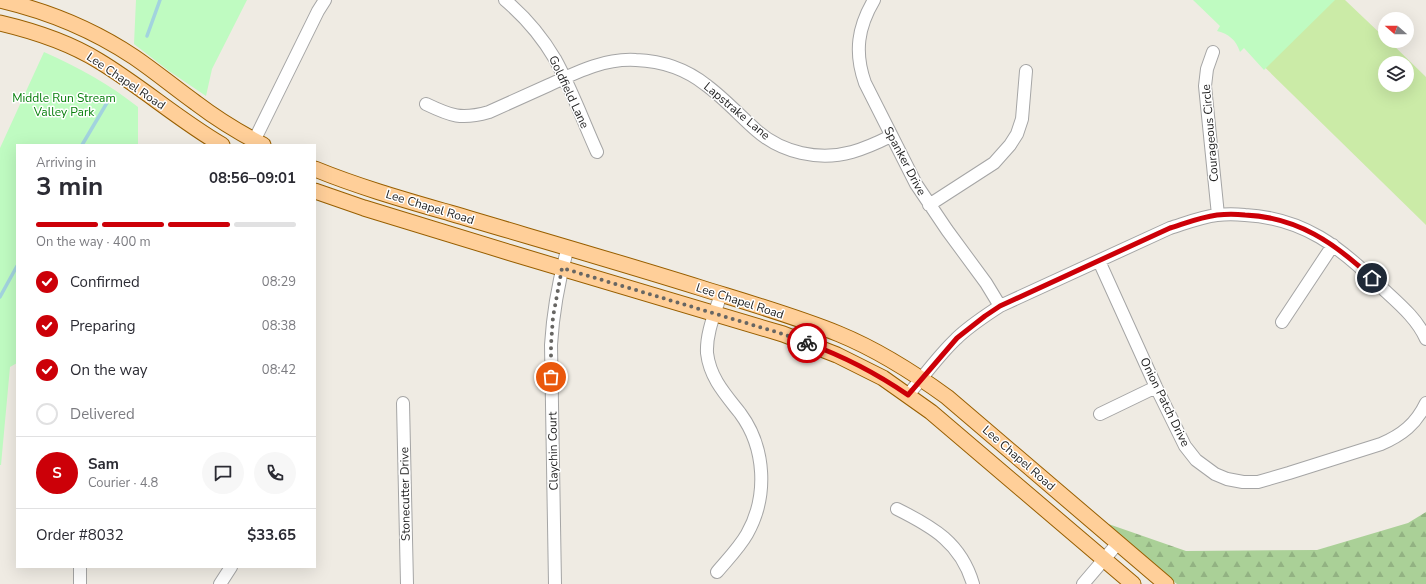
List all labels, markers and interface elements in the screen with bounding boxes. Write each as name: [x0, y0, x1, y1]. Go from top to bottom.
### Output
north arrow: [1378, 12, 1414, 48]
map controls: [1378, 12, 1414, 92]
street label: Lee Chapel Road: [84, 49, 168, 113]
street label: Goldfield Lane: [545, 53, 593, 131]
button: layers: [1378, 56, 1414, 92]
street label: Lapstrake Lane: [701, 79, 773, 143]
street label: Courageous Circle: [1198, 84, 1222, 182]
park label: Middle Run Stream Valley Park: [12, 90, 116, 120]
street label: Spanker Drive: [880, 124, 930, 198]
text: Arriving in: [36, 154, 96, 172]
text: 08:56–09:01: [209, 168, 296, 188]
text: 3 min: [36, 169, 103, 204]
street label: Lee Chapel Road: [384, 186, 476, 228]
text: On the way · 400 m: [36, 233, 151, 251]
pin: [1355, 261, 1389, 295]
icon: home: [1361, 267, 1383, 289]
icon: check: [36, 271, 58, 293]
text: Confirmed: [70, 272, 140, 292]
text: 08:29: [262, 273, 296, 291]
street label: Lee Chapel Road: [694, 279, 786, 323]
icon: check: [36, 315, 58, 337]
text: Preparing: [70, 316, 135, 336]
text: 08:38: [262, 317, 296, 335]
courier: [787, 323, 827, 363]
icon: bike: [796, 332, 818, 354]
street label: Onion Patch Drive: [1137, 355, 1193, 449]
icon: check: [36, 359, 58, 381]
text: On the way: [70, 360, 148, 380]
pin: [534, 360, 568, 394]
text: 08:42: [262, 361, 296, 379]
icon: bag: [540, 366, 562, 388]
text: Delivered: [70, 404, 135, 424]
street label: Claychin Court: [544, 411, 562, 491]
street label: Lee Chapel Road: [979, 422, 1059, 494]
street label: Stonecutter Drive: [396, 447, 414, 541]
button: chat: [202, 452, 244, 494]
button: phone: [254, 452, 296, 494]
text: Sam: [88, 454, 119, 474]
text: S: [52, 463, 62, 483]
text: Courier · 4.8: [88, 474, 158, 492]
text: Order #8032: [36, 525, 124, 545]
text: $33.65: [247, 525, 296, 545]

